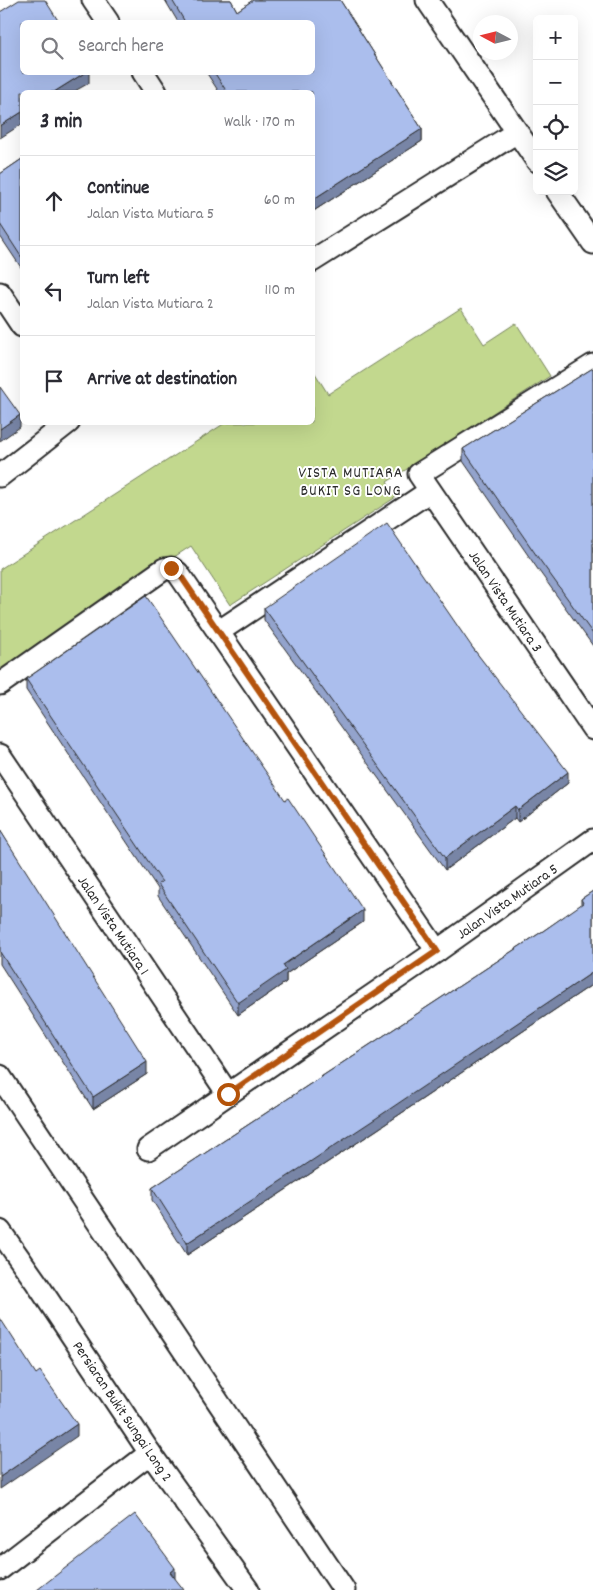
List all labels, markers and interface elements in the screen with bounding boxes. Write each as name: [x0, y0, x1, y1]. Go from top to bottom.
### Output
north arrow: [473, 15, 518, 60]
map controls: [533, 15, 578, 195]
button: +: [533, 15, 578, 60]
search box: [20, 20, 315, 75]
icon: search: [38, 34, 66, 62]
text: Search here: [78, 34, 164, 61]
button: −: [533, 60, 578, 105]
button: locate: [533, 105, 578, 150]
text: 3 min: [40, 108, 82, 138]
text: Walk · 170 m: [224, 111, 295, 134]
button: layers: [533, 150, 578, 195]
text: Continue: [87, 176, 149, 203]
icon: ahead: [40, 187, 68, 215]
text: 60 m: [264, 189, 295, 212]
text: Jalan Vista Mutiara 5: [87, 203, 214, 226]
text: Turn left: [87, 266, 150, 293]
icon: left: [40, 277, 68, 305]
text: 110 m: [265, 279, 295, 302]
text: Jalan Vista Mutiara 2: [87, 293, 214, 316]
icon: arrive: [40, 367, 68, 395]
text: Arrive at destination: [87, 367, 237, 394]
district label: VISTA MUTIARA BUKIT SG LONG: [298, 462, 404, 503]
street label: Jalan Vista Mutiara 3: [462, 547, 547, 658]
route end: [160, 557, 183, 580]
street label: Jalan Vista Mutiara 5: [453, 859, 563, 946]
street label: Jalan Vista Mutiara 1: [71, 872, 154, 980]
route start: [217, 1083, 240, 1106]
street label: Persiaran Bukit Sungai Long 2: [66, 1337, 177, 1487]

